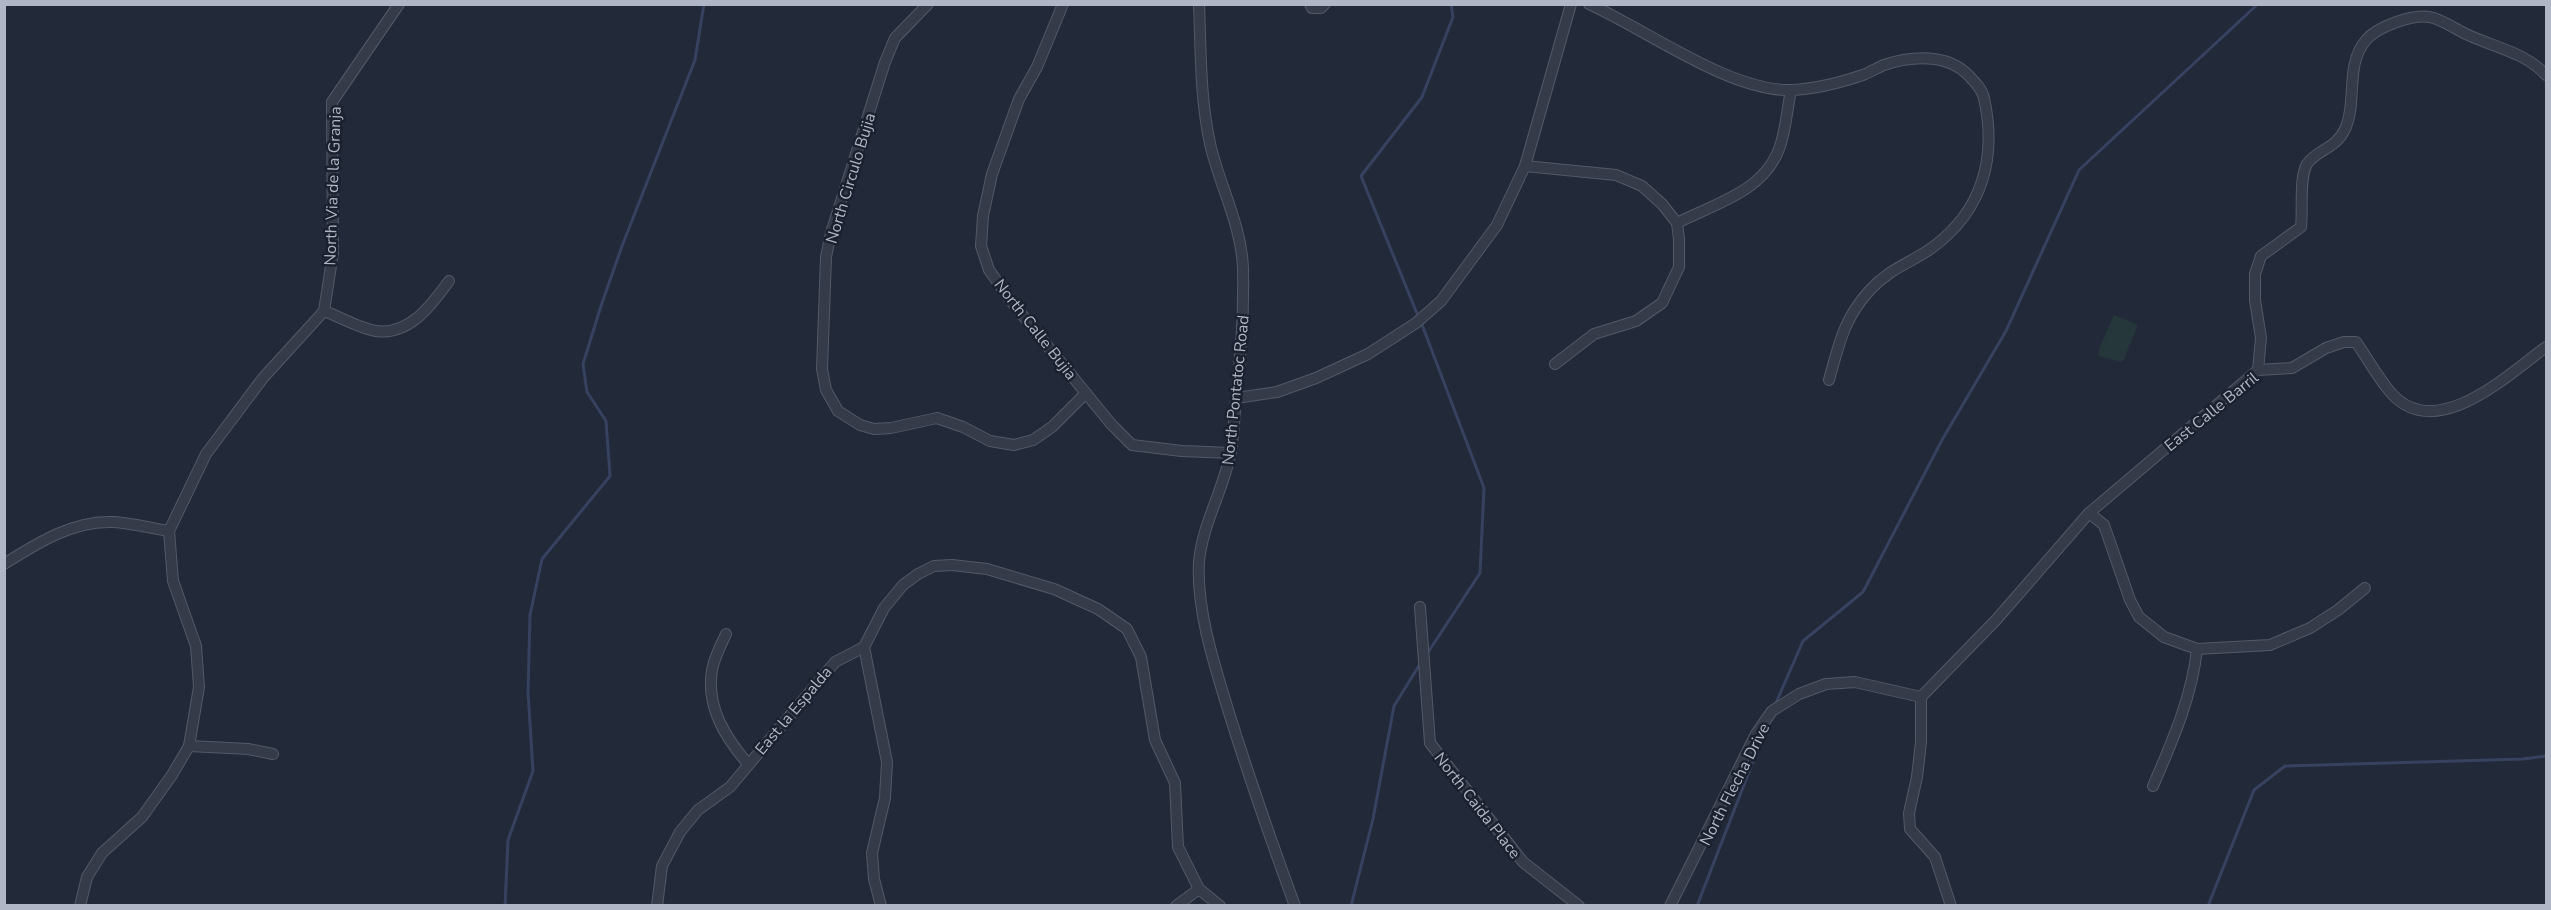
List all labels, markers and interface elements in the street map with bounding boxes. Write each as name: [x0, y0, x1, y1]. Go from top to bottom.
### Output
street label: North Via de la Granja: [319, 106, 347, 266]
street label: North Circulo Bujia: [821, 110, 881, 246]
street label: North Calle Bujia: [989, 275, 1082, 385]
street label: North Pontatoc Road: [1217, 314, 1255, 466]
street label: East Calle Barril: [2160, 367, 2264, 457]
street label: East la Espalda: [750, 662, 837, 760]
street label: North Flecha Drive: [1695, 719, 1775, 849]
street label: North Caida Place: [1429, 748, 1526, 863]

